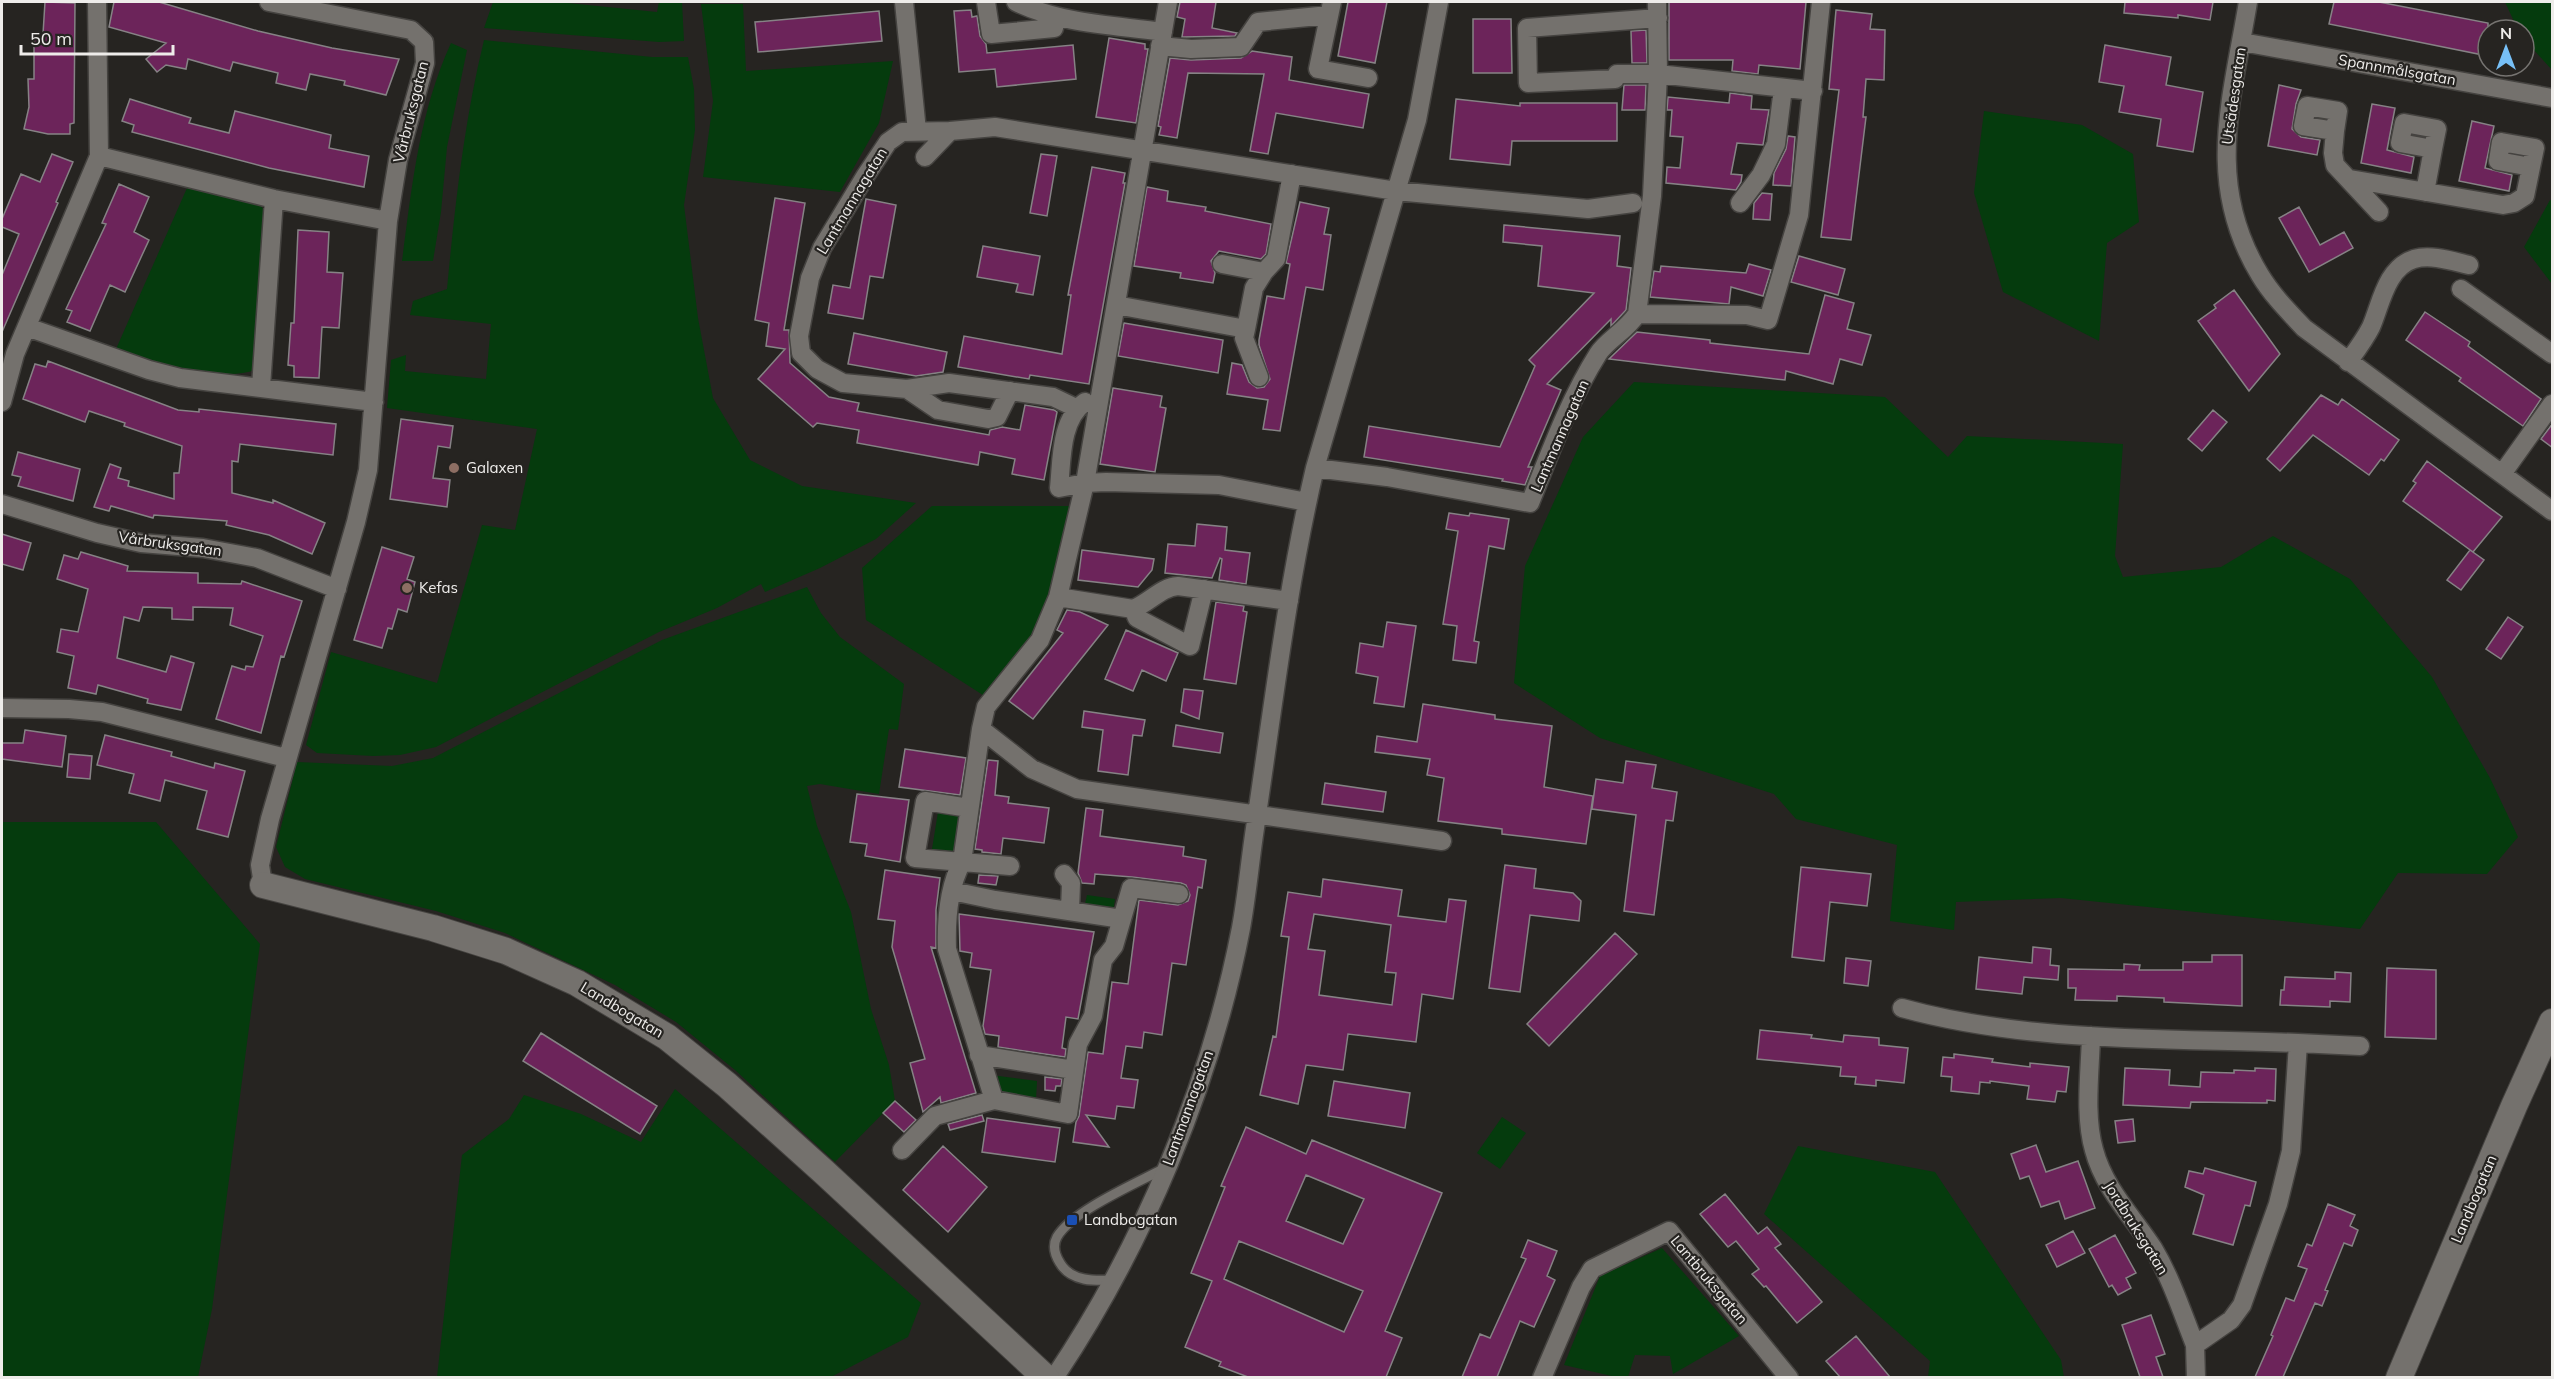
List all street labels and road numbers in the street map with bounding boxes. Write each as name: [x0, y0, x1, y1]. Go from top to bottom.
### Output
street label: Utsädesgatan: [2217, 46, 2250, 146]
street label: Spannmålsgatan: [2337, 50, 2457, 89]
street label: Vårbruksgatan: [389, 59, 432, 165]
street label: Lantmannagatan: [812, 144, 891, 258]
street label: Lantmannagatan: [1526, 377, 1593, 495]
street label: Vårbruksgatan: [117, 527, 223, 560]
street label: Landbogatan: [577, 977, 667, 1042]
street label: Lantmannagatan: [1158, 1048, 1217, 1168]
street label: Landbogatan: [2447, 1152, 2501, 1246]
street label: Jordbruksgatan: [2100, 1177, 2173, 1278]
street label: Lantbruksgatan: [1667, 1231, 1752, 1328]

